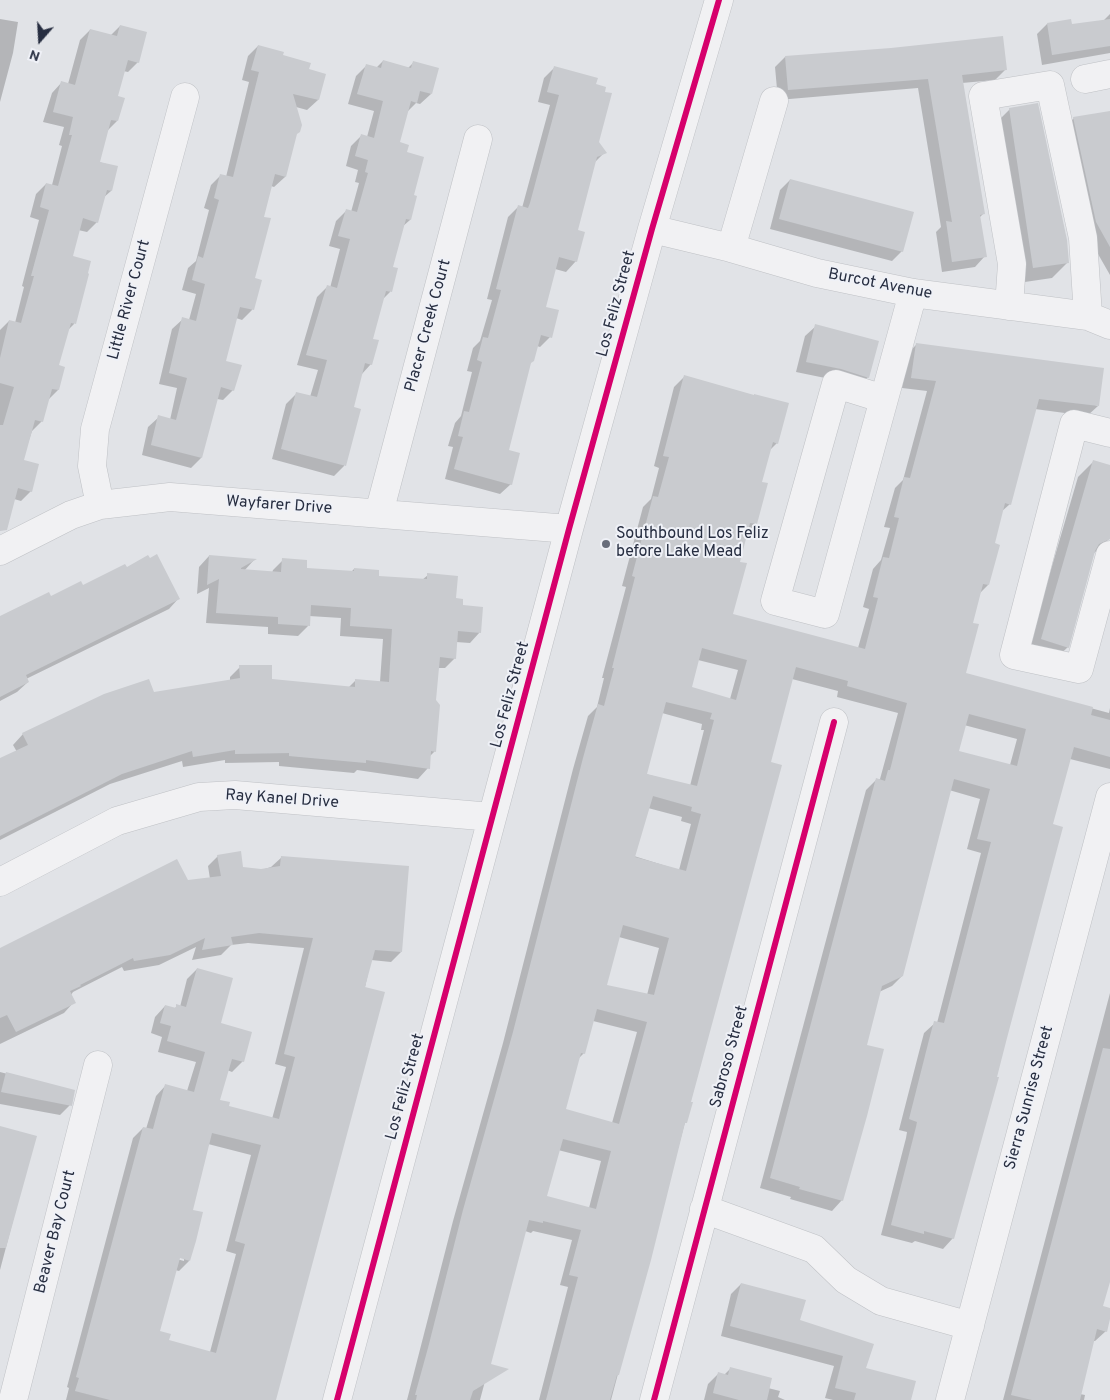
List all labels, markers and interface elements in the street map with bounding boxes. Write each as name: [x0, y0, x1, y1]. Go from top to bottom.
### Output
north arrow: [15, 15, 65, 65]
text: N: [27, 45, 42, 64]
street label: Little River Court: [105, 238, 155, 362]
street label: Los Feliz Street: [594, 249, 640, 359]
street label: Placer Creek Court: [402, 257, 456, 395]
street label: Burcot Avenue: [826, 265, 934, 305]
street label: Wayfarer Drive: [225, 493, 333, 519]
place label: Southbound Los Feliz before Lake Mead: [616, 525, 769, 563]
marker: Southbound Los Feliz before Lake Mead: [600, 538, 612, 550]
street label: Los Feliz Street: [488, 640, 534, 750]
street label: Ray Kanel Drive: [225, 786, 339, 814]
street label: Sabroso Street: [707, 1004, 753, 1110]
street label: Sierra Sunrise Street: [1002, 1024, 1058, 1172]
street label: Los Feliz Street: [383, 1032, 429, 1142]
street label: Beaver Bay Court: [31, 1168, 81, 1296]

